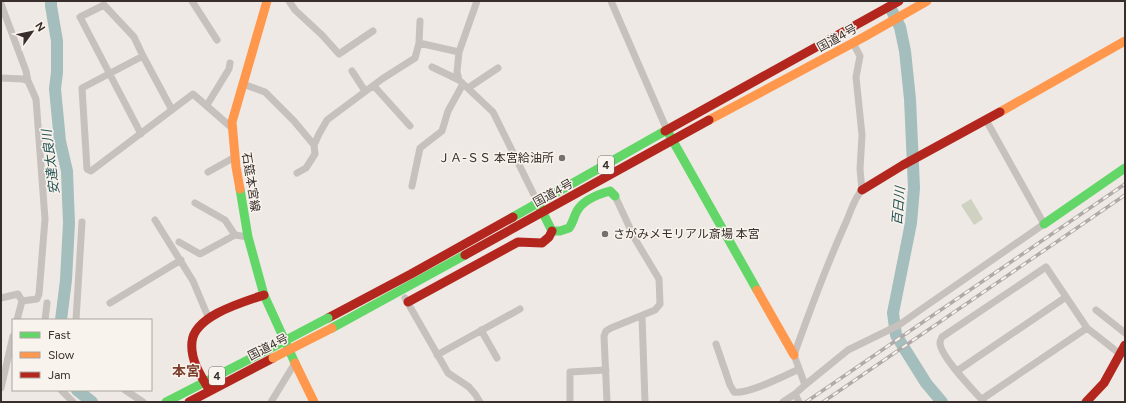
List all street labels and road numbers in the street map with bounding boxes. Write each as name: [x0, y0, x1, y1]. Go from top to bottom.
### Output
street label: 国道4号: [815, 21, 859, 55]
street label: 石筵本宮線: [239, 151, 263, 213]
road number: 4: [598, 156, 614, 174]
street label: 国道4号: [531, 176, 575, 210]
street label: 国道4号: [245, 331, 291, 363]
road number: 4: [209, 367, 225, 385]

